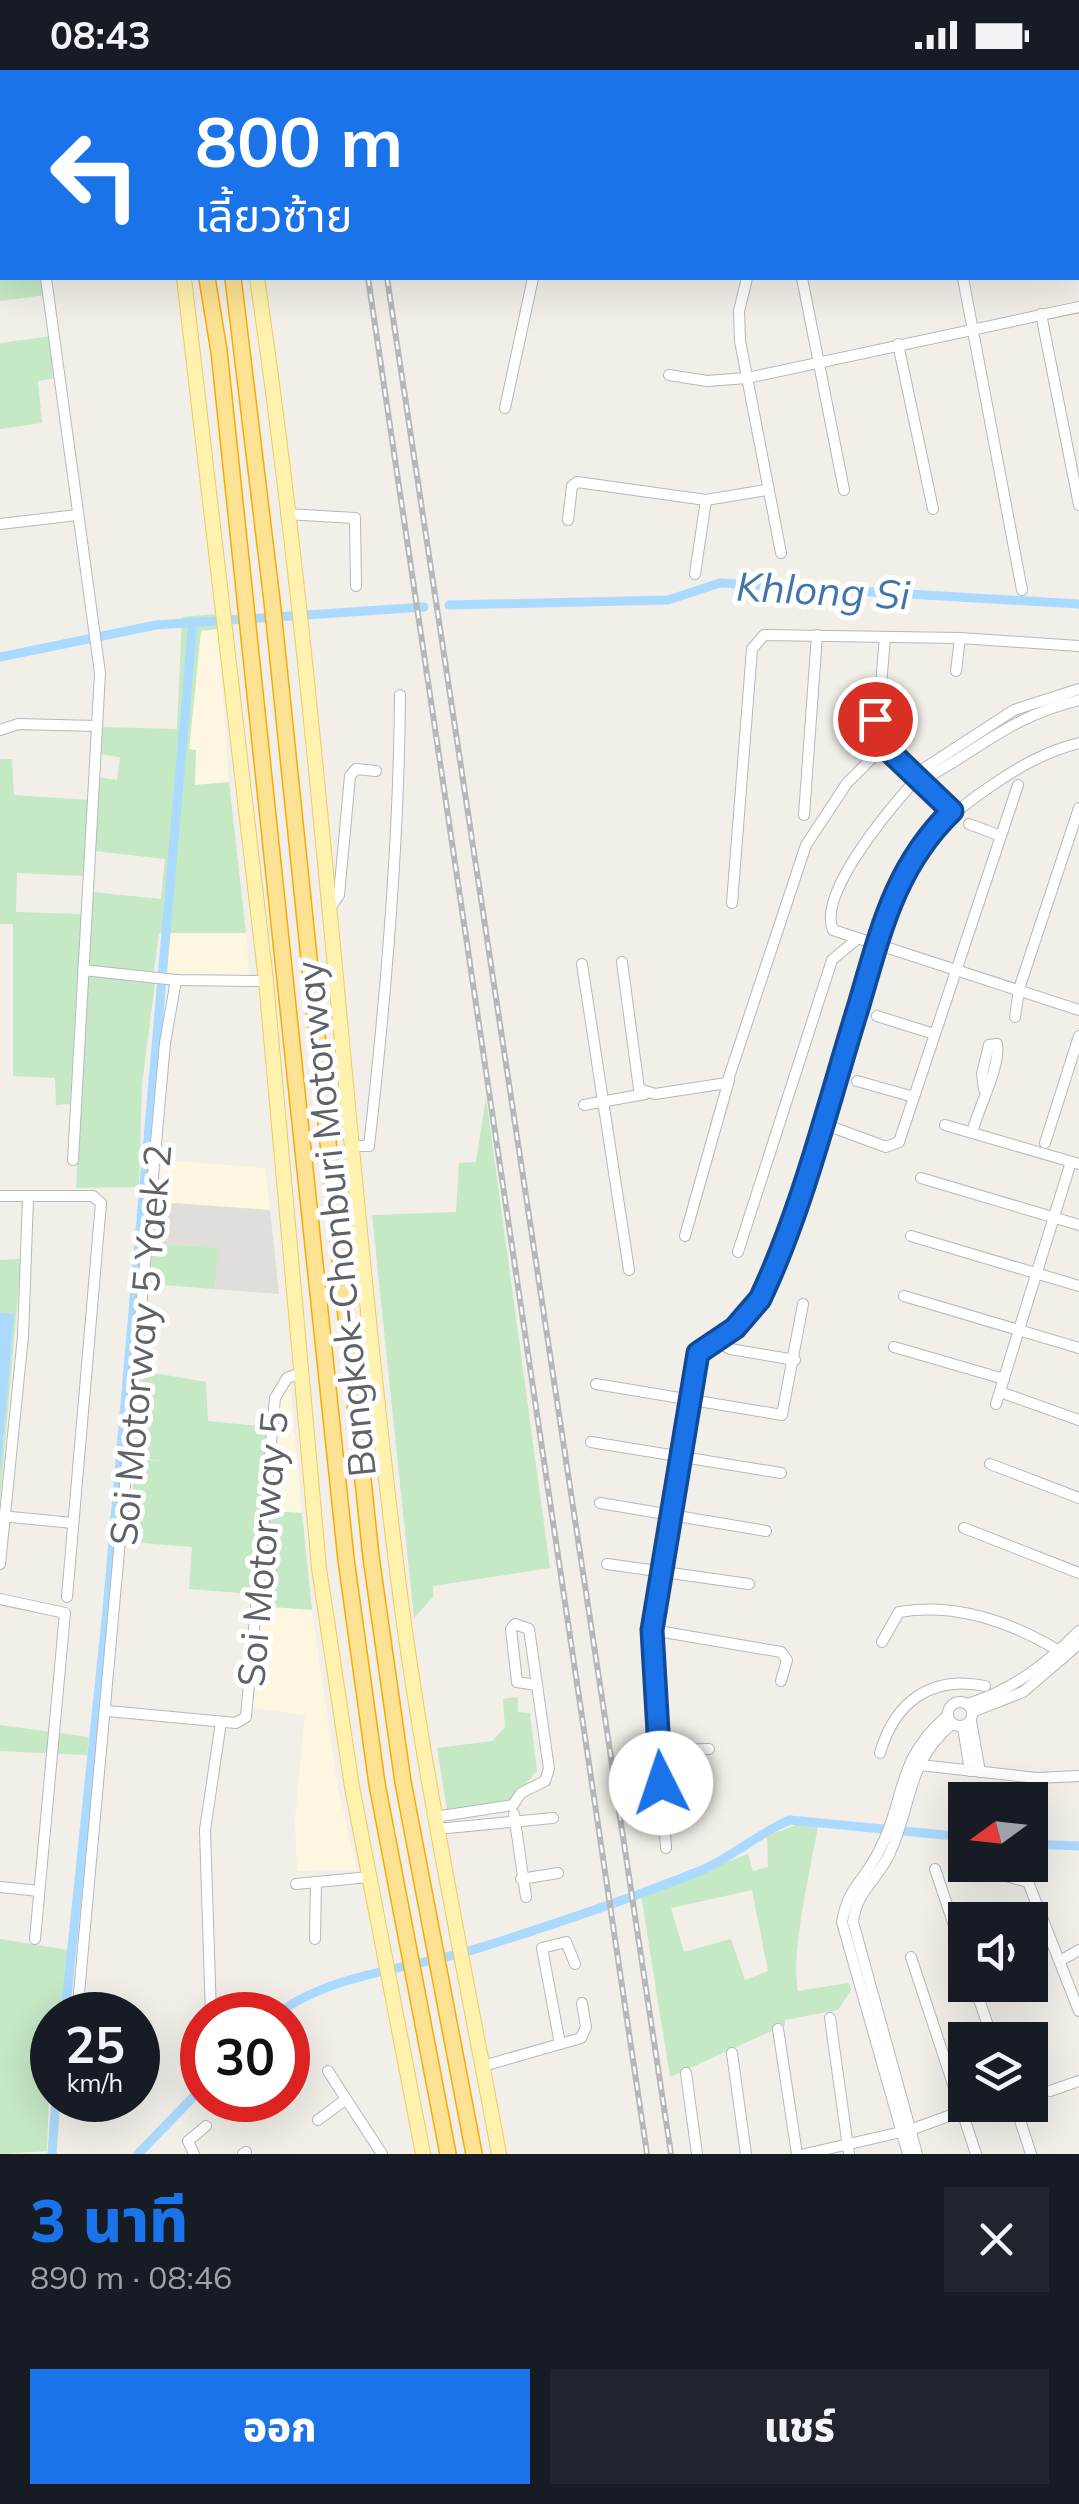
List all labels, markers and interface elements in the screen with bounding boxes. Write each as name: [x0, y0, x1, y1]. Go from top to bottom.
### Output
text: 08:43: [50, 11, 151, 59]
text: 800 m: [195, 97, 403, 185]
icon: left: [30, 110, 160, 240]
text: เลี้ยวซ้าย: [195, 187, 352, 243]
water label: Khlong Si: [735, 560, 911, 620]
pin: [833, 677, 918, 762]
icon: arrive: [848, 692, 903, 747]
street label: Bangkok-Chonburi Motorway: [284, 959, 386, 1479]
street label: Soi Motorway 5 Yaek 2: [99, 1143, 181, 1547]
street label: Soi Motorway 5: [226, 1409, 298, 1689]
position arrow: [609, 1731, 713, 1835]
north arrow: [948, 1782, 1048, 1882]
map controls: [948, 1782, 1048, 2122]
button: sound: [948, 1902, 1048, 2002]
speed limit sign: 30: [180, 1992, 310, 2122]
text: 25: [65, 2013, 125, 2076]
button: layers: [948, 2022, 1048, 2122]
text: km/h: [67, 2067, 123, 2098]
text: 3 นาที: [30, 2182, 188, 2257]
button: close: [944, 2187, 1049, 2292]
text: 890 m · 08:46: [30, 2257, 232, 2297]
button: ออก: [30, 2369, 530, 2484]
button: แชร์: [550, 2369, 1049, 2484]

